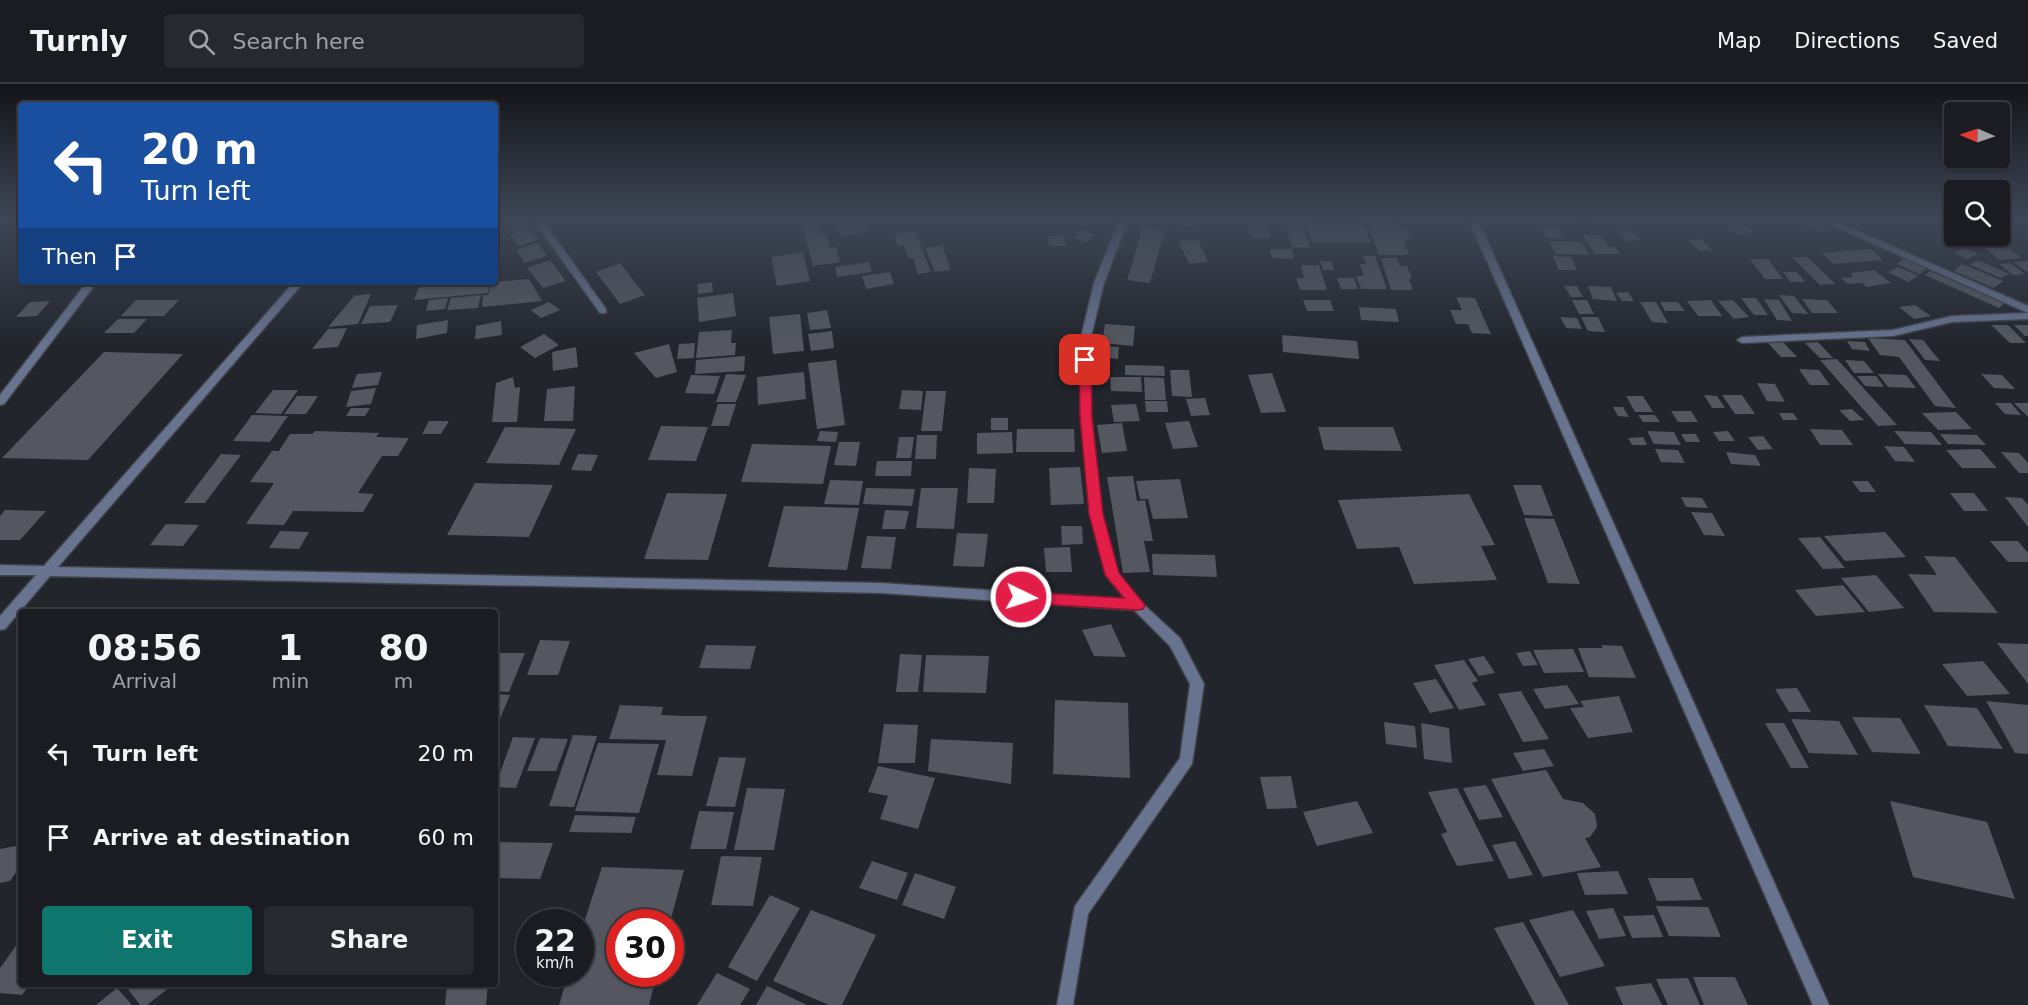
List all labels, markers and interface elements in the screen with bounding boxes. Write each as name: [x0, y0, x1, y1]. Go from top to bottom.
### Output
search box: [164, 14, 584, 68]
text: Turnly: [30, 25, 128, 58]
icon: search: [185, 25, 218, 58]
text: Search here: [233, 29, 365, 54]
text: Map: [1717, 29, 1761, 53]
text: Directions: [1794, 29, 1900, 53]
text: Saved: [1933, 29, 1998, 53]
north arrow: [1944, 102, 2010, 168]
map controls: [1944, 102, 2010, 246]
text: 20 m: [141, 125, 258, 174]
icon: left: [42, 126, 120, 204]
text: Turn left: [141, 175, 251, 206]
button: search: [1944, 180, 2010, 246]
icon: arrive: [109, 240, 142, 273]
text: Then: [42, 244, 97, 269]
pin: [1059, 334, 1110, 385]
icon: arrive: [1068, 343, 1101, 376]
position arrow: [989, 565, 1053, 629]
text: 08:56: [87, 627, 202, 668]
text: 1: [278, 627, 303, 668]
text: 80: [378, 627, 429, 668]
text: Arrival: [112, 669, 177, 693]
text: min: [271, 669, 309, 693]
text: m: [394, 669, 413, 693]
icon: left: [42, 737, 75, 770]
text: Turn left: [93, 741, 198, 766]
text: 20 m: [418, 741, 474, 766]
icon: arrive: [42, 821, 75, 854]
text: Arrive at destination: [93, 825, 350, 850]
text: 60 m: [418, 825, 474, 850]
button: Exit: [42, 906, 252, 975]
button: Share: [264, 906, 474, 975]
speed limit sign: 30: [606, 909, 684, 987]
text: 22: [534, 923, 576, 958]
text: km/h: [536, 954, 574, 972]

